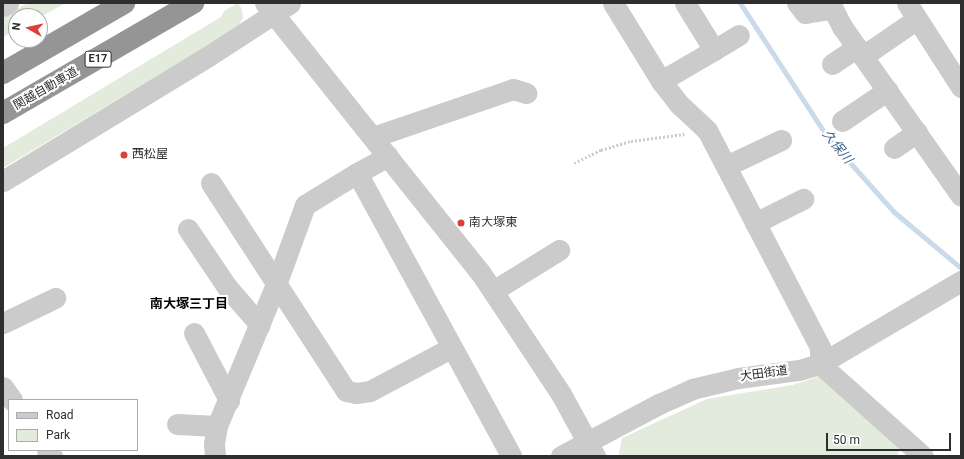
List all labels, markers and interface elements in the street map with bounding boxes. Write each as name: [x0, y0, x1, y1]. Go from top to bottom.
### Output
north arrow: [8, 8, 48, 48]
text: N: [10, 22, 24, 31]
road number: E17: [84, 50, 112, 68]
street label: 関越自動車道: [11, 65, 81, 113]
water label: 久保川: [819, 127, 855, 167]
place label: 西松屋: [132, 148, 168, 162]
marker: 西松屋: [119, 150, 129, 160]
place label: 南大塚東: [469, 216, 517, 230]
marker: 南大塚東: [456, 218, 466, 228]
district label: 南大塚三丁目: [150, 296, 228, 312]
street label: 大田街道: [739, 364, 789, 384]
legend: [8, 399, 138, 451]
text: Road: [46, 408, 74, 422]
scale bar: [828, 425, 953, 451]
text: Park: [46, 428, 70, 442]
text: 50 m: [833, 433, 860, 447]

